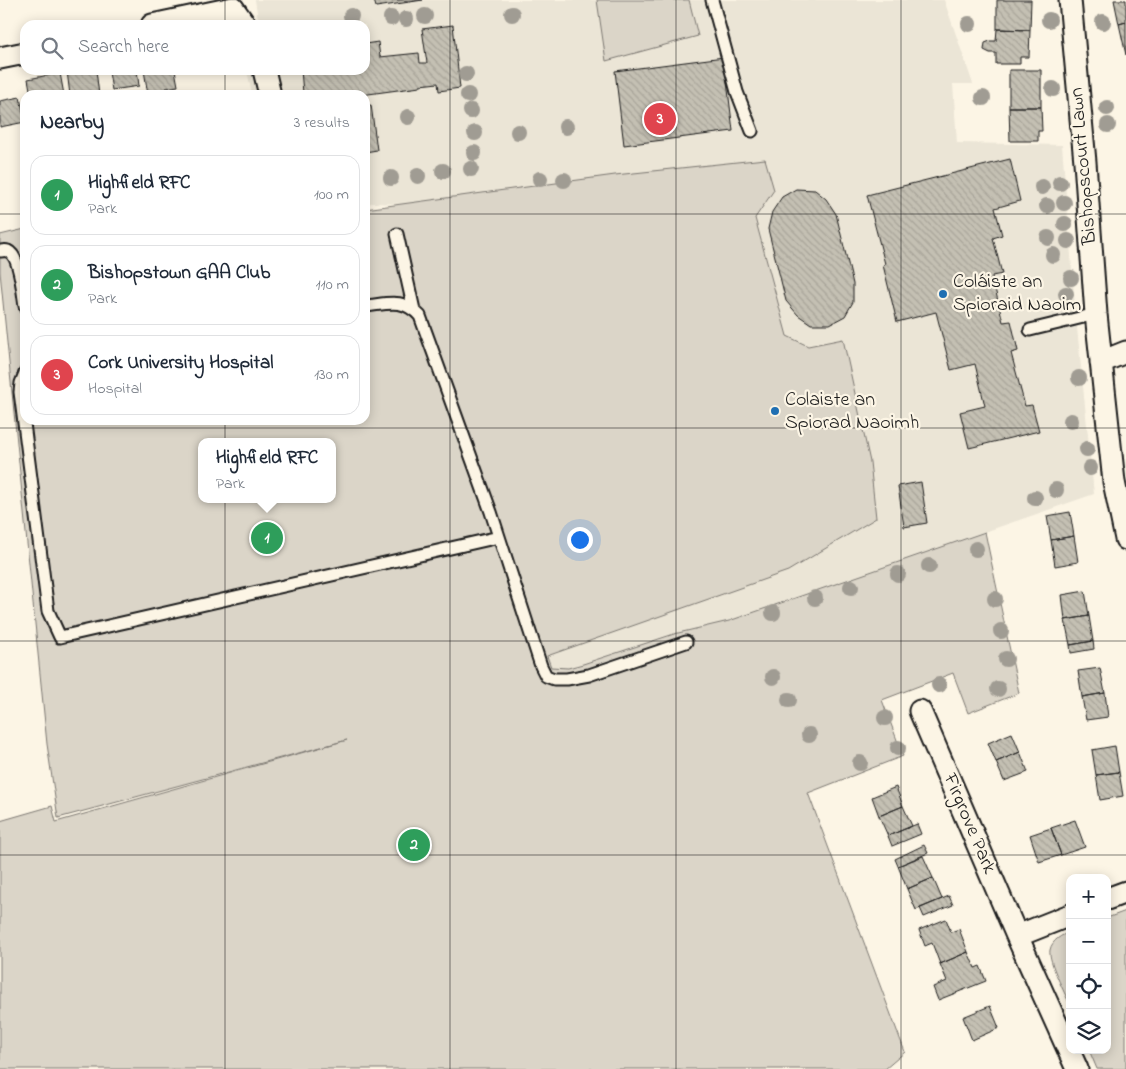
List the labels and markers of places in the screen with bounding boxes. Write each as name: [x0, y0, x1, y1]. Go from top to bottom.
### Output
pin: 3: [644, 100, 676, 138]
place label: Coláiste an Spioraid Naoim: [953, 268, 1081, 320]
marker: Coláiste an Spioraid Naoim: [937, 288, 949, 300]
place label: Colaiste an Spiorad Naoimh: [785, 386, 919, 438]
marker: Colaiste an Spiorad Naoimh: [769, 405, 781, 417]
pin: 1: [251, 519, 283, 557]
pin: 2: [398, 826, 430, 864]

